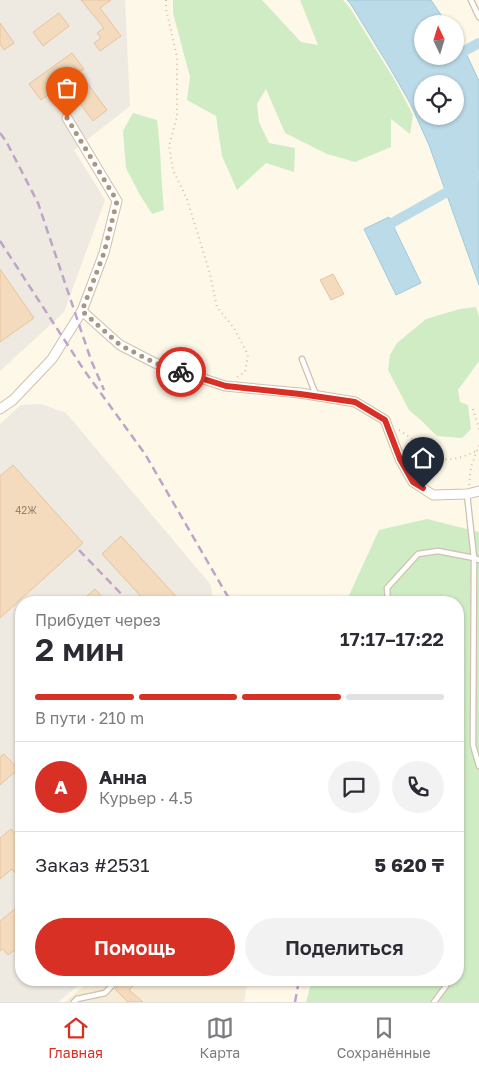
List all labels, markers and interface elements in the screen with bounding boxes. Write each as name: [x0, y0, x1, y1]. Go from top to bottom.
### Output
north arrow: [414, 15, 464, 65]
map controls: [414, 15, 464, 125]
pin: [46, 67, 88, 118]
icon: bag: [53, 74, 81, 102]
button: locate: [414, 75, 464, 125]
courier: [156, 347, 206, 397]
icon: bike: [167, 358, 195, 386]
pin: [402, 437, 444, 488]
icon: home: [409, 444, 437, 472]
house number: 42Ж: [15, 504, 37, 516]
text: Прибудет через: [35, 610, 161, 630]
text: 17:17–17:22: [340, 627, 444, 650]
text: 2 мин: [35, 630, 124, 668]
text: В пути · 210 m: [35, 708, 144, 728]
button: chat: [328, 761, 380, 813]
button: phone: [392, 761, 444, 813]
text: Анна: [99, 765, 147, 788]
text: А: [54, 775, 68, 798]
text: Курьер · 4.5: [99, 788, 193, 808]
text: Заказ #2531: [35, 853, 149, 876]
text: 5 620 ₸: [375, 853, 444, 876]
button: Помощь: [35, 918, 235, 976]
button: Поделиться: [245, 918, 444, 976]
tab: Главная: [48, 1014, 103, 1061]
tab: Карта: [200, 1014, 240, 1061]
tab: Сохранённые: [337, 1014, 431, 1061]

